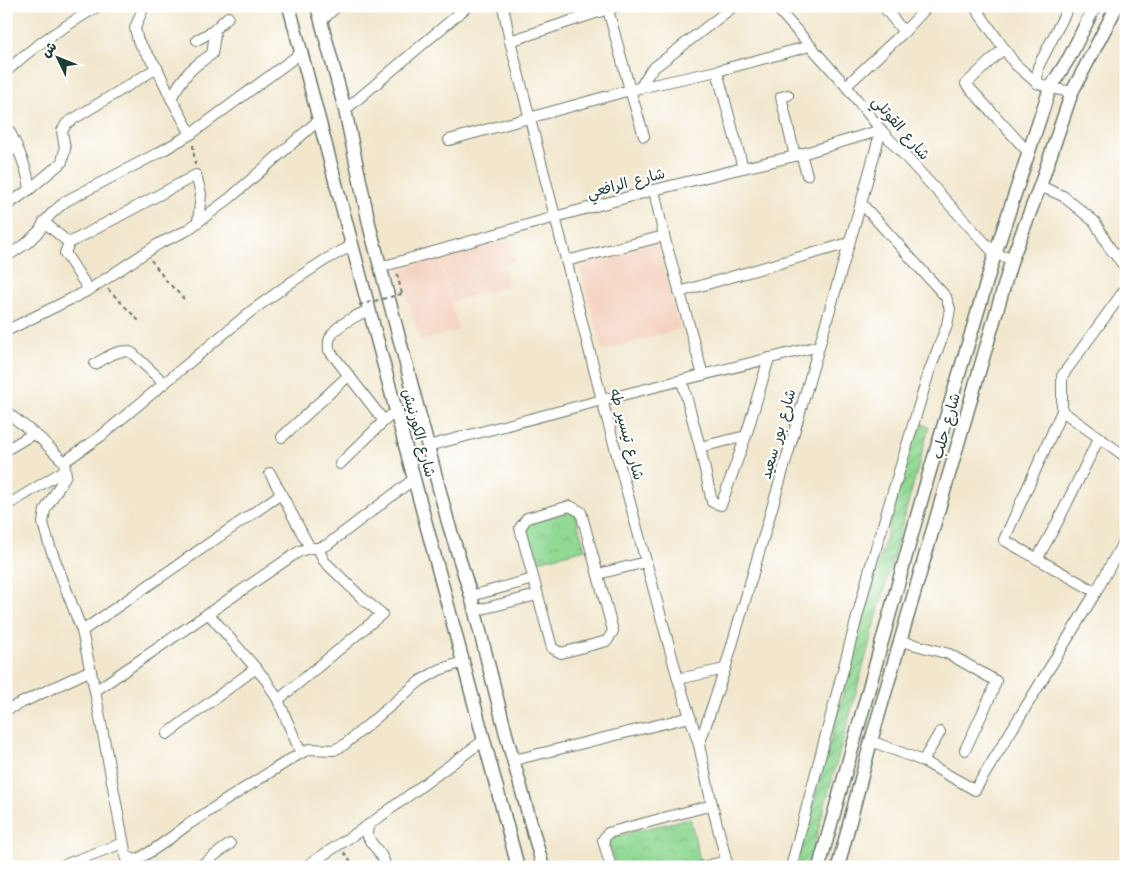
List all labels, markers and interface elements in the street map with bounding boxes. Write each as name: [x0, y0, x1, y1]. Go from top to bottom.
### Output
north arrow: [32, 32, 82, 82]
text: ش: [37, 37, 62, 62]
street label: شارع القوتلي: [865, 92, 934, 166]
street label: شارع الرافعي: [585, 163, 668, 206]
street label: شارع الكورنيش: [397, 386, 440, 480]
street label: شارع تيسير طه: [604, 386, 649, 482]
street label: شارع بور سعيد: [756, 387, 801, 482]
street label: شارع حلب: [927, 391, 966, 462]

